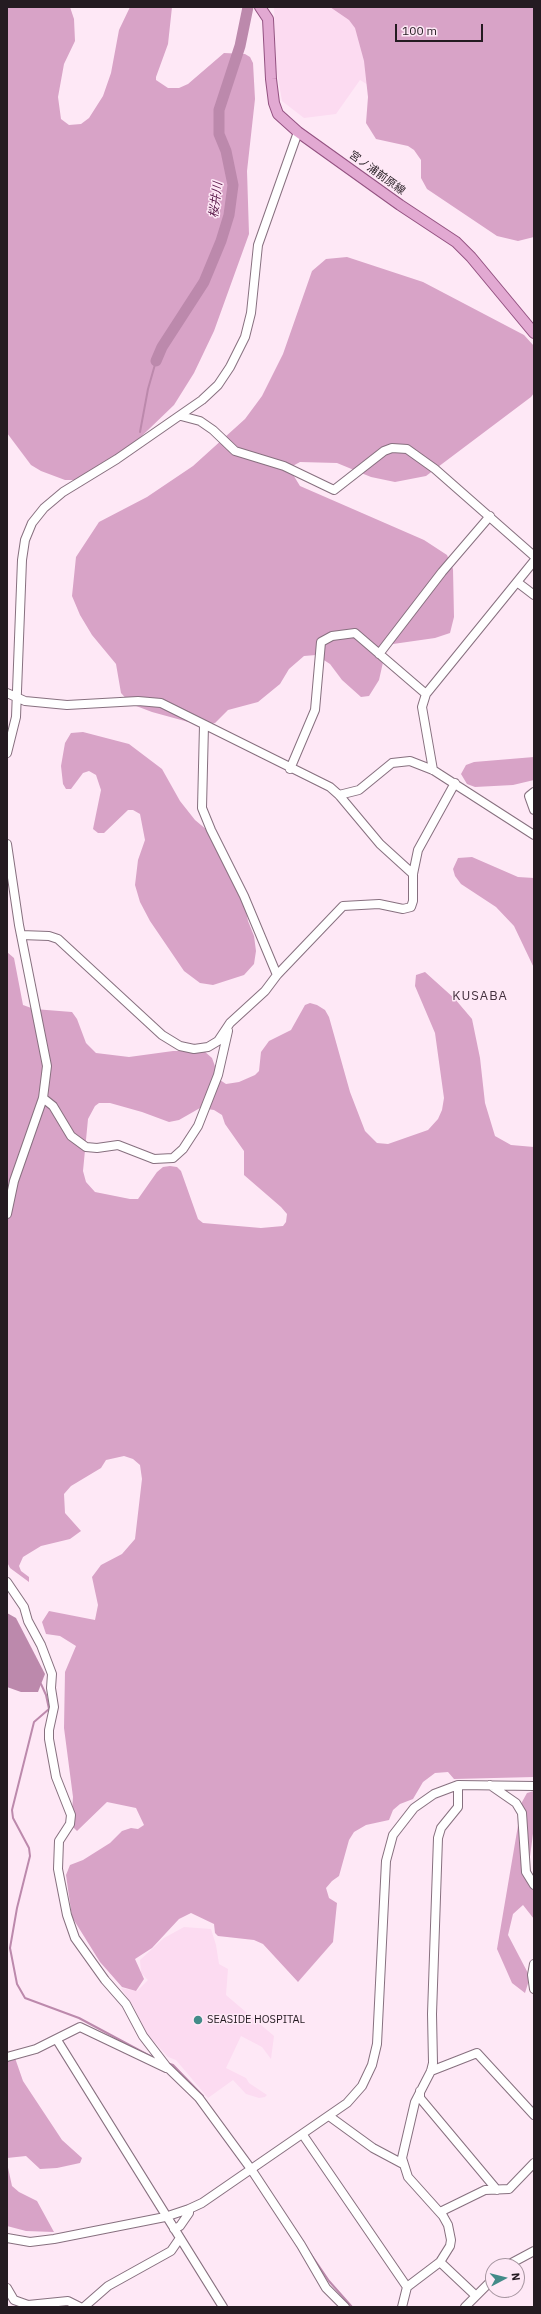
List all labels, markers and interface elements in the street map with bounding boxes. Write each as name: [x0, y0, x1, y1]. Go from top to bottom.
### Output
scale bar: [397, 16, 485, 42]
text: 100 m: [402, 23, 437, 38]
street label: 宮ノ浦前原線: [346, 148, 408, 198]
water label: 桜井川: [207, 181, 225, 219]
district label: KUSABA: [452, 988, 508, 1004]
place label: SEASIDE HOSPITAL: [207, 2013, 305, 2027]
marker: SEASIDE HOSPITAL: [192, 2014, 204, 2026]
north arrow: [485, 2258, 525, 2298]
text: N: [508, 2272, 523, 2281]

